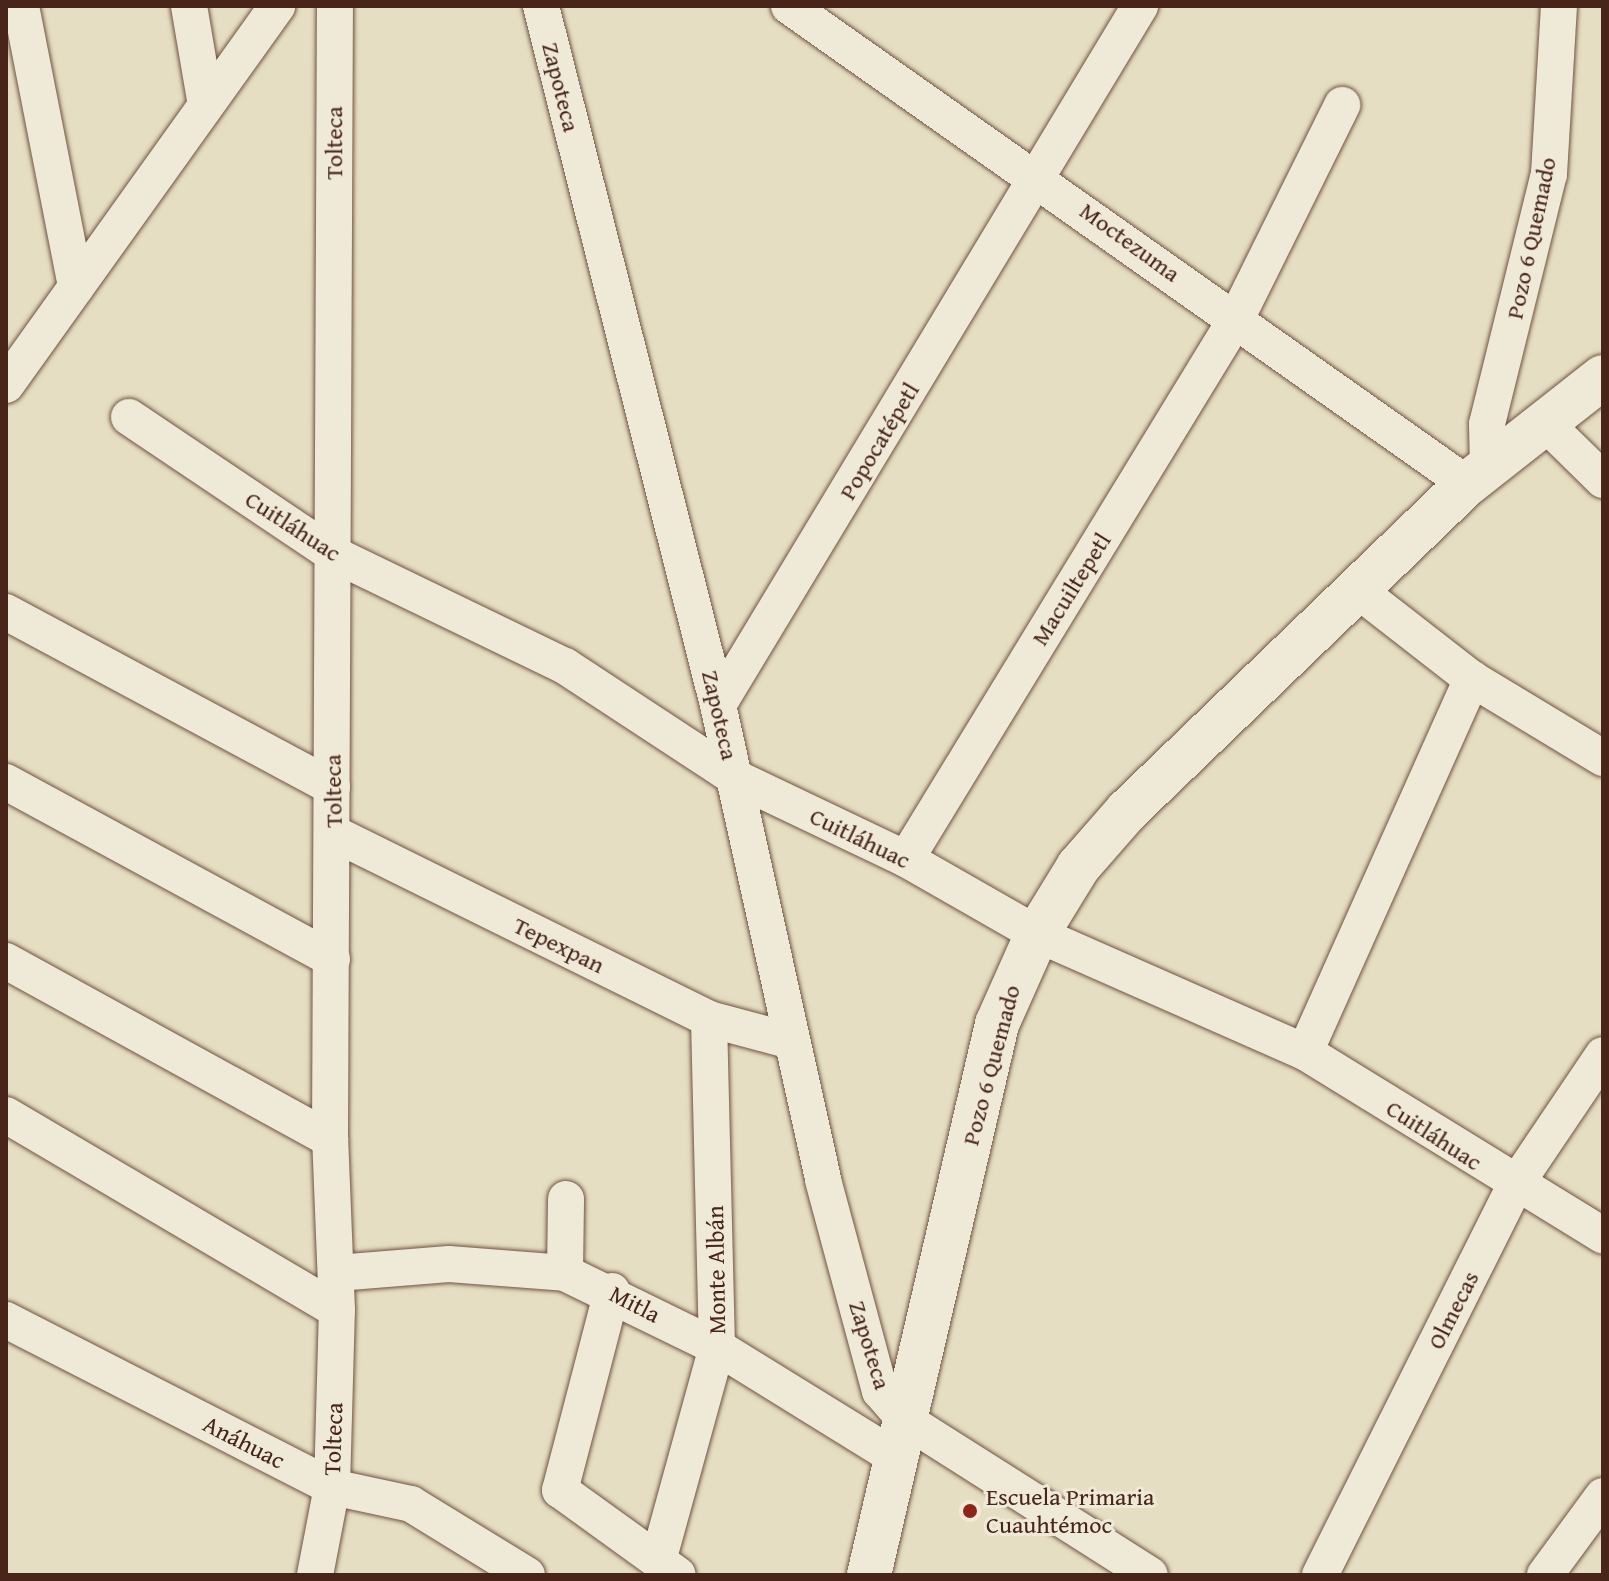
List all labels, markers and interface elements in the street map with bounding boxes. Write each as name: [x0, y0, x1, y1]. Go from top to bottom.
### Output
street label: Zapoteca: [536, 39, 586, 135]
street label: Tolteca: [320, 106, 348, 180]
street label: Pozo 6 Quemado: [1500, 154, 1562, 322]
street label: Moctezuma: [1074, 196, 1186, 288]
street label: Popocatépetl: [833, 377, 925, 505]
street label: Cuitláhuac: [240, 485, 346, 567]
street label: Macuiltepetl: [1025, 527, 1117, 651]
street label: Zapoteca: [696, 667, 744, 763]
street label: Tolteca: [318, 754, 348, 828]
street label: Cuitláhuac: [805, 801, 915, 875]
street label: Tepexpan: [509, 911, 609, 979]
street label: Pozo 6 Quemado: [956, 982, 1026, 1148]
street label: Cuitláhuac: [1381, 1094, 1487, 1176]
street label: Monte Albán: [700, 1205, 732, 1335]
street label: Olmecas: [1421, 1266, 1485, 1354]
street label: Mitla: [605, 1279, 665, 1329]
street label: Zapoteca: [843, 1297, 897, 1393]
street label: Tolteca: [317, 1402, 349, 1476]
street label: Anáhuac: [198, 1409, 290, 1475]
place label: Escuela Primaria Cuauhtémoc: [986, 1483, 1154, 1539]
marker: Escuela Primaria Cuauhtémoc: [961, 1502, 979, 1520]

